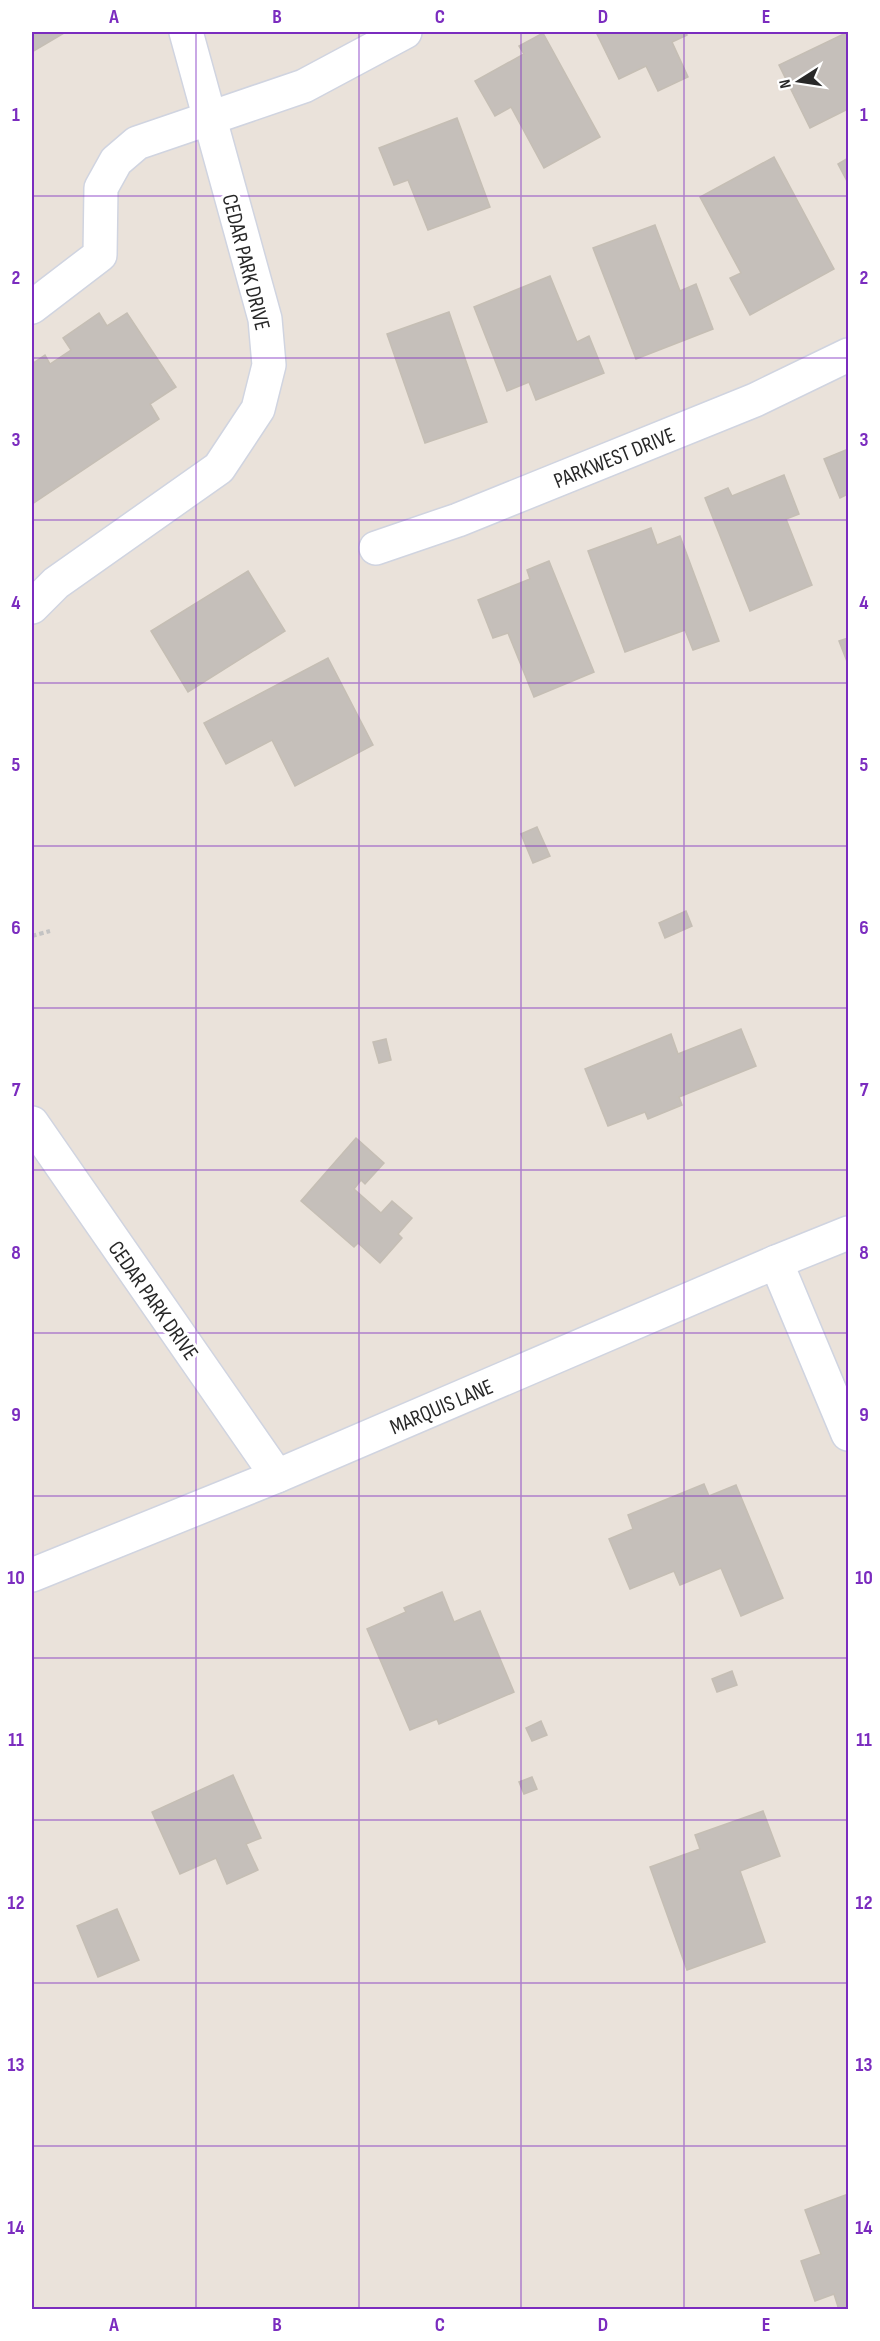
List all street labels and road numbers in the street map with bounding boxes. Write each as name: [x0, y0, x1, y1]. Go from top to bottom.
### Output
street label: CEDAR PARK DRIVE: [216, 191, 276, 333]
street label: PARKWEST DRIVE: [550, 422, 679, 495]
street label: CEDAR PARK DRIVE: [102, 1236, 204, 1366]
street label: MARQUIS LANE: [386, 1374, 497, 1441]

